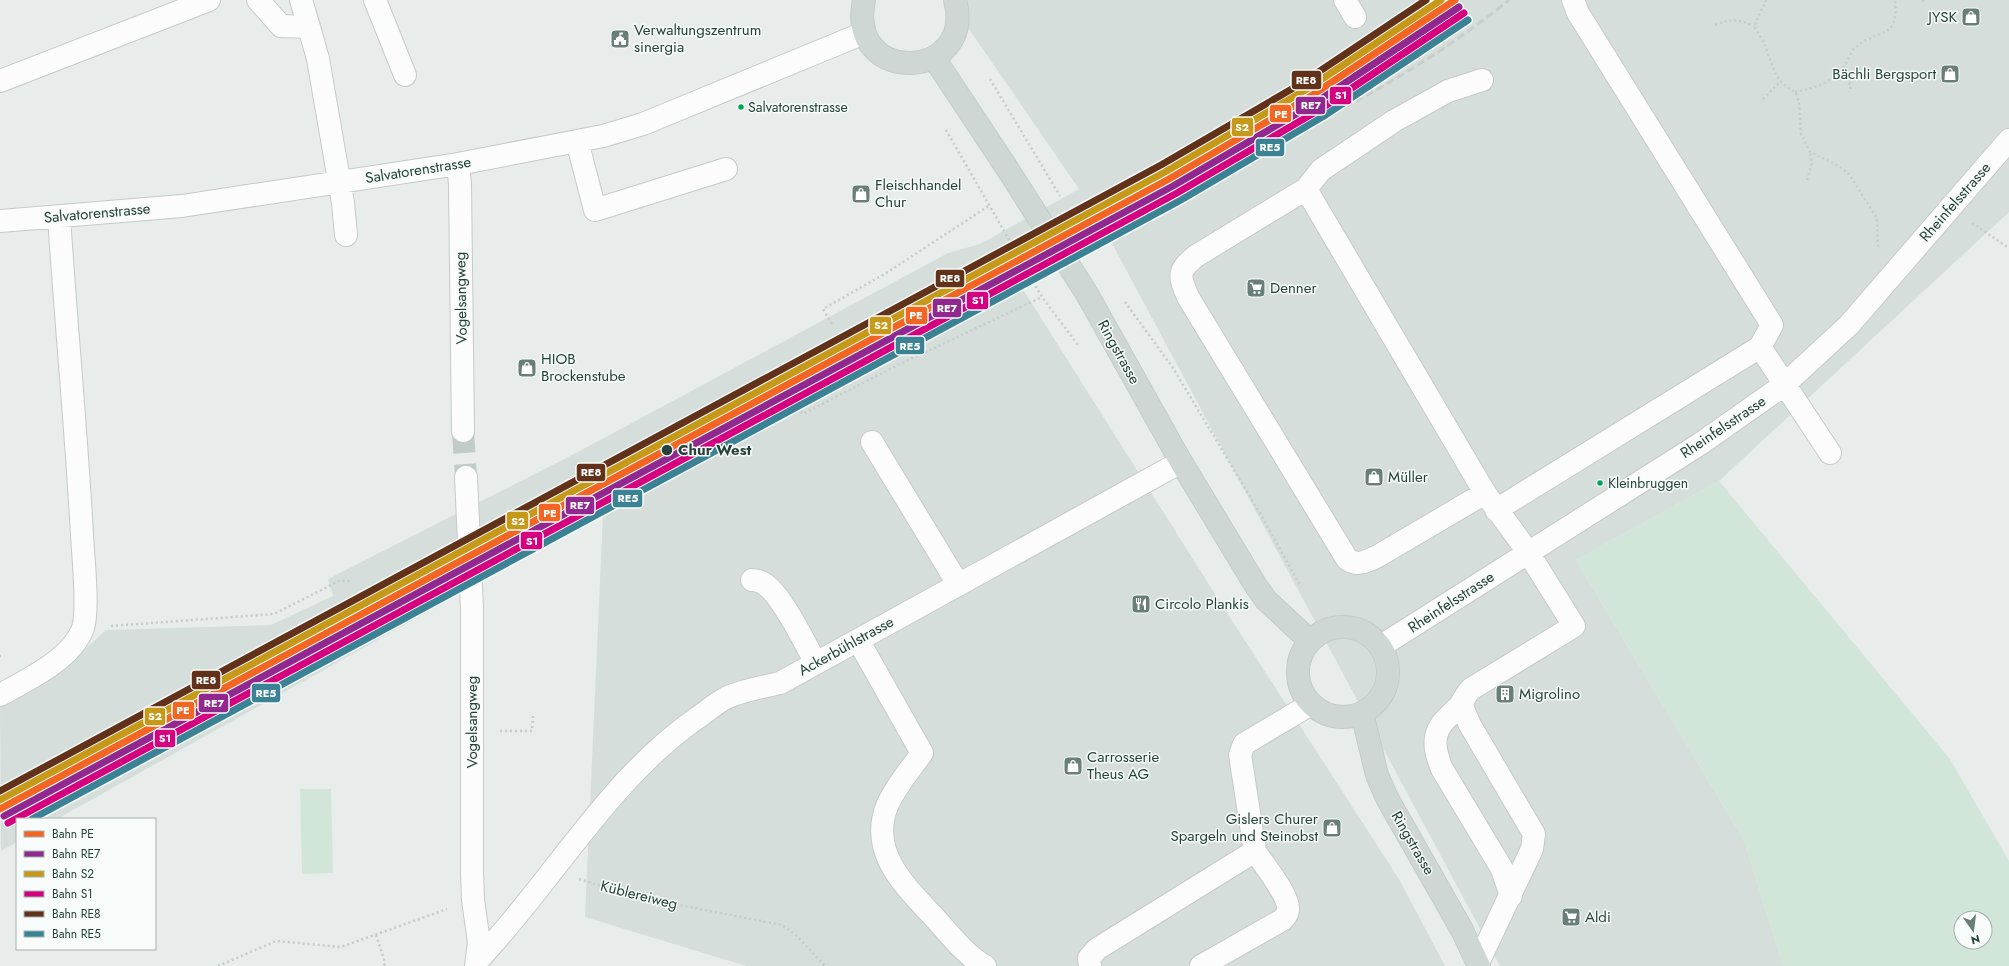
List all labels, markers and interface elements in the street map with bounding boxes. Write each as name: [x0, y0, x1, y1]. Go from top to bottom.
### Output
place label: JYSK: [1926, 6, 1958, 28]
shop icon: JYSK: [1960, 6, 1982, 28]
place label: Verwaltungszentrum sinergia: [634, 19, 761, 58]
public building icon: Verwaltungszentrum sinergia: [609, 28, 631, 50]
place label: Bächli Bergsport: [1832, 63, 1936, 85]
shop icon: Bächli Bergsport: [1939, 63, 1961, 85]
line badge: RE8: [1291, 70, 1322, 90]
text: RE8: [1296, 72, 1316, 88]
line badge: S1: [1329, 86, 1352, 105]
text: S1: [1335, 87, 1347, 103]
line badge: RE7: [1295, 96, 1326, 115]
place label: Salvatorenstrasse: [748, 97, 848, 117]
text: RE7: [1301, 97, 1322, 113]
marker: Salvatorenstrasse: [736, 102, 746, 112]
line badge: PE: [1269, 104, 1292, 123]
text: PE: [1274, 106, 1288, 122]
line badge: S2: [1231, 117, 1254, 137]
text: S2: [1235, 119, 1249, 135]
line badge: RE5: [1255, 138, 1285, 157]
text: RE5: [1260, 139, 1280, 155]
street label: Salvatorenstrasse: [364, 151, 473, 189]
street label: Rheinfelsstrasse: [1914, 157, 1996, 247]
place label: Fleischhandel Chur: [875, 174, 961, 213]
shop icon: Fleischhandel Chur: [850, 183, 872, 205]
street label: Salvatorenstrasse: [43, 197, 151, 229]
street label: Vogelsangweg: [449, 252, 473, 344]
line badge: RE8: [935, 269, 965, 288]
text: RE8: [940, 270, 960, 286]
supermarket icon: Denner: [1245, 277, 1267, 299]
place label: Denner: [1270, 277, 1317, 299]
line badge: S1: [966, 291, 989, 310]
text: S1: [972, 292, 984, 308]
line badge: RE7: [932, 298, 962, 318]
text: RE7: [937, 300, 958, 316]
line badge: PE: [905, 306, 928, 325]
text: PE: [909, 307, 923, 323]
line badge: S2: [869, 316, 892, 335]
street label: Ringstrasse: [1092, 316, 1146, 388]
text: S2: [874, 317, 888, 333]
line badge: RE5: [895, 336, 925, 355]
text: RE5: [900, 338, 920, 354]
place label: HIOB Brockenstube: [541, 348, 626, 387]
shop icon: HIOB Brockenstube: [516, 357, 538, 379]
street label: Rheinfelsstrasse: [1676, 390, 1770, 464]
place label: Chur West: [678, 439, 752, 461]
marker: Chur West: [660, 443, 674, 457]
line badge: RE8: [576, 463, 606, 482]
text: RE8: [581, 464, 601, 480]
shop icon: Müller: [1363, 466, 1385, 488]
place label: Müller: [1388, 466, 1429, 488]
place label: Kleinbruggen: [1608, 473, 1688, 493]
marker: Kleinbruggen: [1595, 478, 1605, 488]
line badge: RE5: [612, 489, 643, 508]
text: RE5: [618, 490, 638, 506]
line badge: RE7: [565, 496, 595, 515]
text: RE7: [570, 497, 591, 513]
line badge: PE: [538, 503, 561, 522]
text: PE: [543, 505, 557, 521]
line badge: S2: [506, 511, 529, 530]
text: S2: [511, 513, 525, 529]
line badge: S1: [520, 531, 543, 550]
text: S1: [526, 533, 538, 549]
street label: Rheinfelsstrasse: [1403, 566, 1499, 638]
restaurant icon: Circolo Plankis: [1130, 593, 1152, 615]
place label: Circolo Plankis: [1155, 593, 1249, 615]
street label: Ackerbühlstrasse: [794, 611, 898, 681]
line badge: RE8: [191, 670, 221, 690]
text: RE8: [196, 672, 216, 688]
street label: Vogelsangweg: [461, 676, 483, 768]
line badge: RE5: [251, 683, 281, 703]
building icon: Migrolino: [1494, 683, 1516, 705]
place label: Migrolino: [1519, 683, 1580, 705]
text: RE5: [256, 685, 276, 701]
line badge: RE7: [198, 693, 229, 713]
text: RE7: [204, 695, 225, 711]
line badge: PE: [172, 701, 195, 720]
text: PE: [176, 702, 190, 718]
line badge: S2: [144, 707, 166, 726]
text: S2: [148, 708, 162, 724]
line badge: S1: [154, 729, 176, 748]
text: S1: [159, 730, 171, 746]
place label: Carrosserie Theus AG: [1087, 746, 1160, 785]
shop icon: Carrosserie Theus AG: [1062, 755, 1084, 777]
street label: Ringstrasse: [1386, 807, 1440, 879]
place label: Gislers Churer Spargeln und Steinobst: [1170, 808, 1319, 847]
shop icon: Gislers Churer Spargeln und Steinobst: [1321, 817, 1343, 839]
legend: [16, 818, 156, 950]
text: Bahn PE: [52, 825, 94, 843]
text: Bahn RE7: [52, 845, 101, 863]
text: Bahn S2: [52, 865, 94, 883]
street label: Küblereiweg: [598, 875, 680, 915]
text: Bahn S1: [52, 885, 93, 903]
text: Bahn RE8: [52, 905, 101, 923]
supermarket icon: Aldi: [1560, 906, 1582, 928]
place label: Aldi: [1585, 906, 1611, 928]
north arrow: [1953, 910, 1993, 950]
text: Bahn RE5: [52, 925, 101, 943]
text: N: [1969, 931, 1982, 949]

